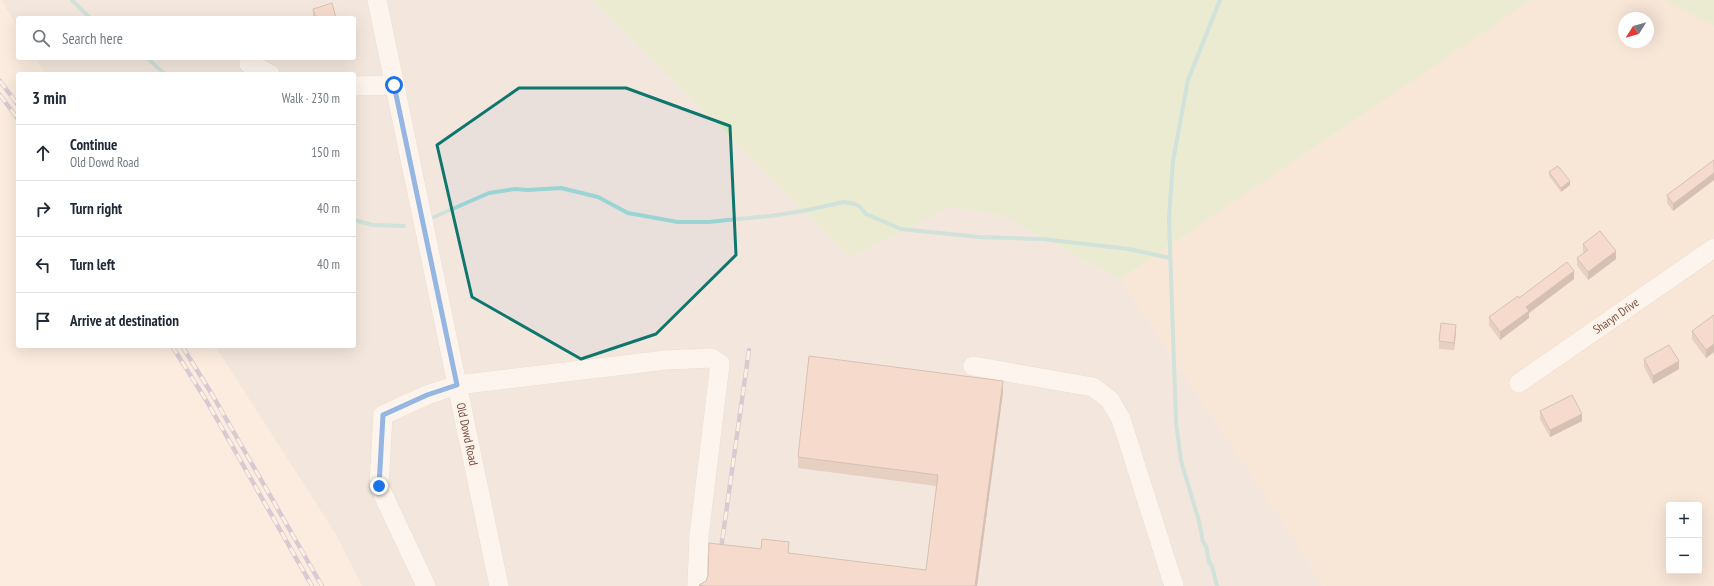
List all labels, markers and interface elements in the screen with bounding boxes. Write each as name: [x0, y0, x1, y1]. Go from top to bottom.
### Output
north arrow: [1618, 12, 1654, 48]
search box: [16, 16, 356, 60]
icon: search: [30, 27, 52, 49]
text: Search here: [62, 29, 123, 48]
route start: [385, 76, 403, 94]
text: 3 min: [32, 87, 66, 109]
text: Walk · 230 m: [282, 90, 340, 107]
text: Continue: [70, 135, 117, 154]
icon: ahead: [32, 142, 54, 164]
text: 150 m: [311, 144, 340, 161]
text: Old Dowd Road: [70, 154, 139, 171]
icon: right: [32, 198, 54, 220]
text: Turn right: [70, 199, 122, 218]
text: 40 m: [317, 200, 340, 217]
icon: left: [32, 254, 54, 276]
text: Turn left: [70, 255, 115, 274]
text: 40 m: [317, 256, 340, 273]
street label: Sharyn Drive: [1590, 294, 1642, 337]
icon: arrive: [32, 310, 54, 332]
text: Arrive at destination: [70, 311, 179, 330]
street label: Old Dowd Road: [454, 401, 481, 467]
route end: [370, 477, 388, 495]
map controls: [1666, 502, 1702, 574]
button: +: [1666, 502, 1702, 538]
button: −: [1666, 538, 1702, 574]

